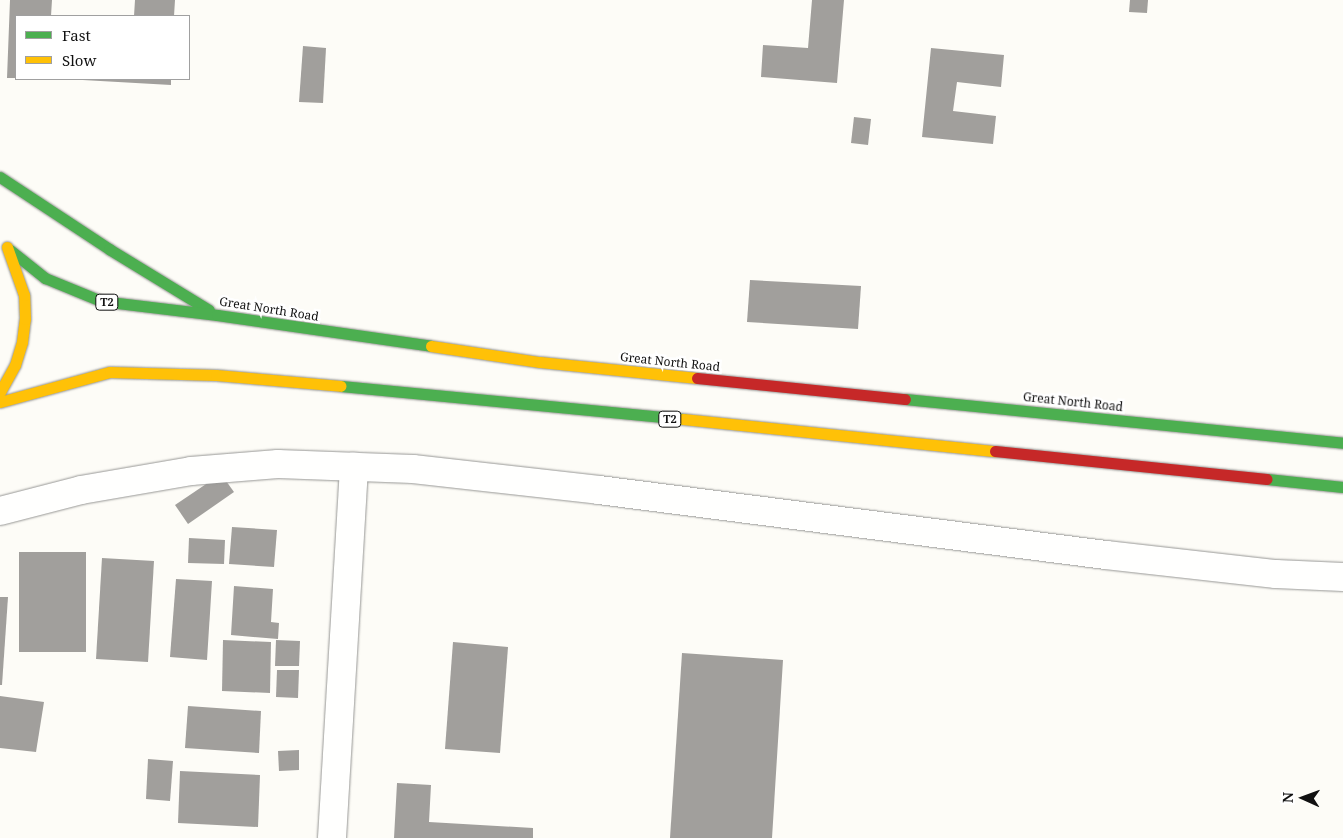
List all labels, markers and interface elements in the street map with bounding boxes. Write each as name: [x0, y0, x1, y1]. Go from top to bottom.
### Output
legend: [15, 15, 190, 80]
text: Fast: [62, 25, 91, 45]
text: Slow: [62, 50, 96, 70]
road number: T2: [94, 294, 120, 310]
street label: Great North Road: [218, 294, 320, 324]
street label: Great North Road: [619, 350, 721, 374]
street label: Great North Road: [1022, 390, 1124, 414]
road number: T2: [658, 410, 682, 428]
north arrow: [1278, 773, 1328, 823]
text: N: [1278, 792, 1297, 803]

